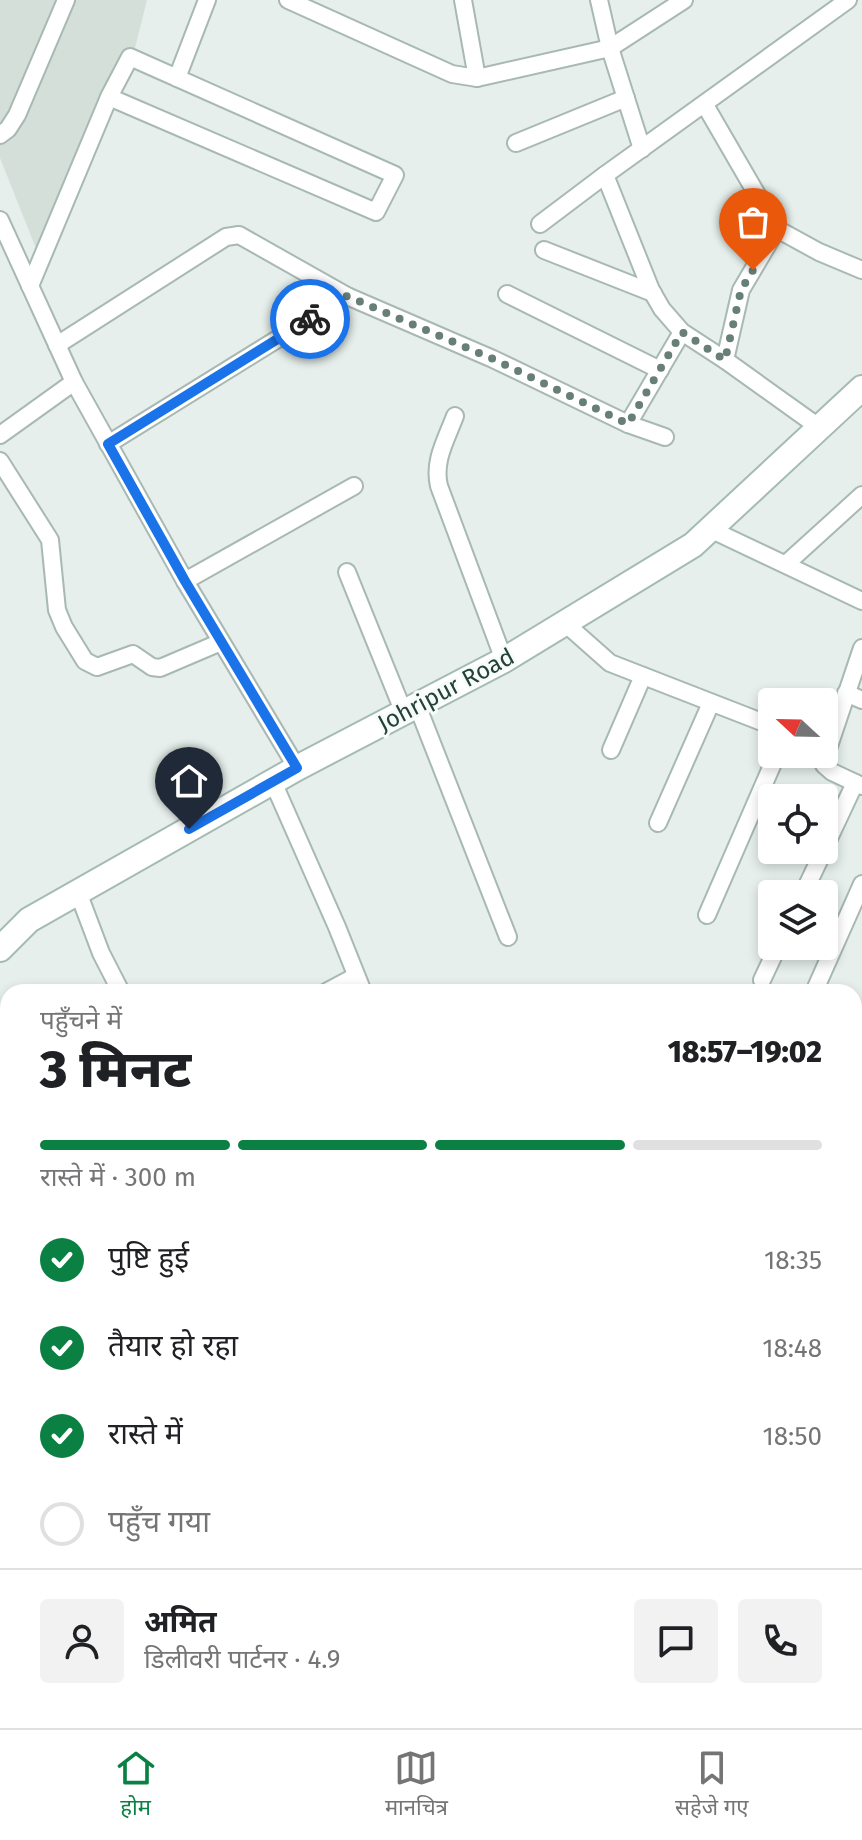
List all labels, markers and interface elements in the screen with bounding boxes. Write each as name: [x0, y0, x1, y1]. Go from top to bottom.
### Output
pin: [719, 188, 787, 270]
icon: bag: [731, 200, 775, 244]
courier: [270, 279, 350, 359]
icon: bike: [288, 297, 332, 341]
street label: Johripur Road: [373, 642, 519, 738]
north arrow: [758, 688, 838, 768]
map controls: [758, 688, 838, 960]
pin: [155, 747, 223, 829]
icon: home: [167, 759, 211, 803]
button: locate: [758, 784, 838, 864]
button: layers: [758, 880, 838, 960]
text: पहुँचने में: [40, 1005, 122, 1036]
text: 18:57–19:02: [668, 1034, 822, 1070]
text: 3 मिनट: [40, 1038, 191, 1101]
text: रास्ते में · 300 m: [40, 1162, 196, 1193]
icon: check: [40, 1238, 84, 1282]
text: पुष्टि हुई: [108, 1240, 189, 1276]
text: 18:35: [764, 1245, 822, 1276]
icon: check: [40, 1326, 84, 1370]
text: तैयार हो रहा: [108, 1328, 238, 1364]
text: 18:48: [762, 1333, 822, 1364]
icon: check: [40, 1414, 84, 1458]
text: रास्ते में: [108, 1416, 183, 1452]
text: 18:50: [763, 1421, 822, 1452]
text: पहुँच गया: [108, 1504, 210, 1540]
button: person: [40, 1599, 124, 1683]
button: chat: [634, 1599, 718, 1683]
button: phone: [738, 1599, 822, 1683]
text: अमित: [144, 1604, 217, 1640]
text: डिलीवरी पार्टनर · 4.9: [144, 1644, 340, 1675]
tab: होम: [114, 1746, 158, 1824]
tab: मानचित्र: [385, 1746, 448, 1824]
tab: सहेजे गए: [675, 1746, 748, 1824]

